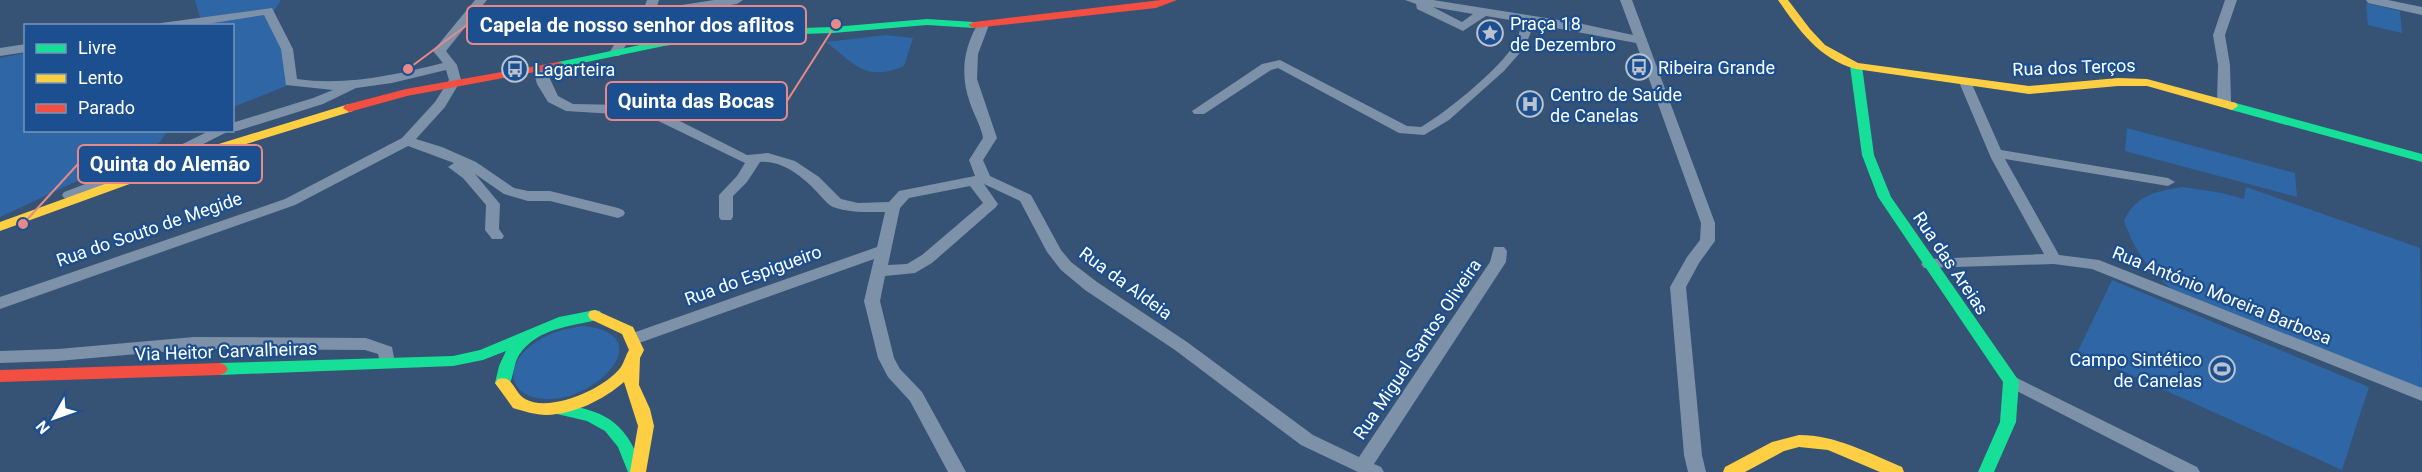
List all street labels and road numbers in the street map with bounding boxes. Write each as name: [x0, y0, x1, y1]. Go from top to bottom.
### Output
street label: Rua dos Terços: [2012, 54, 2136, 80]
street label: Rua do Souto de Megide: [53, 187, 245, 271]
street label: Rua das Areias: [1909, 208, 1993, 318]
street label: Rua do Espigueiro: [682, 240, 824, 310]
street label: Rua António Moreira Barbosa: [2109, 241, 2335, 349]
street label: Rua da Aldeia: [1075, 242, 1177, 324]
street label: Rua Miguel Santos Oliveira: [1349, 255, 1485, 443]
street label: Via Heitor Carvalheiras: [134, 337, 318, 365]

